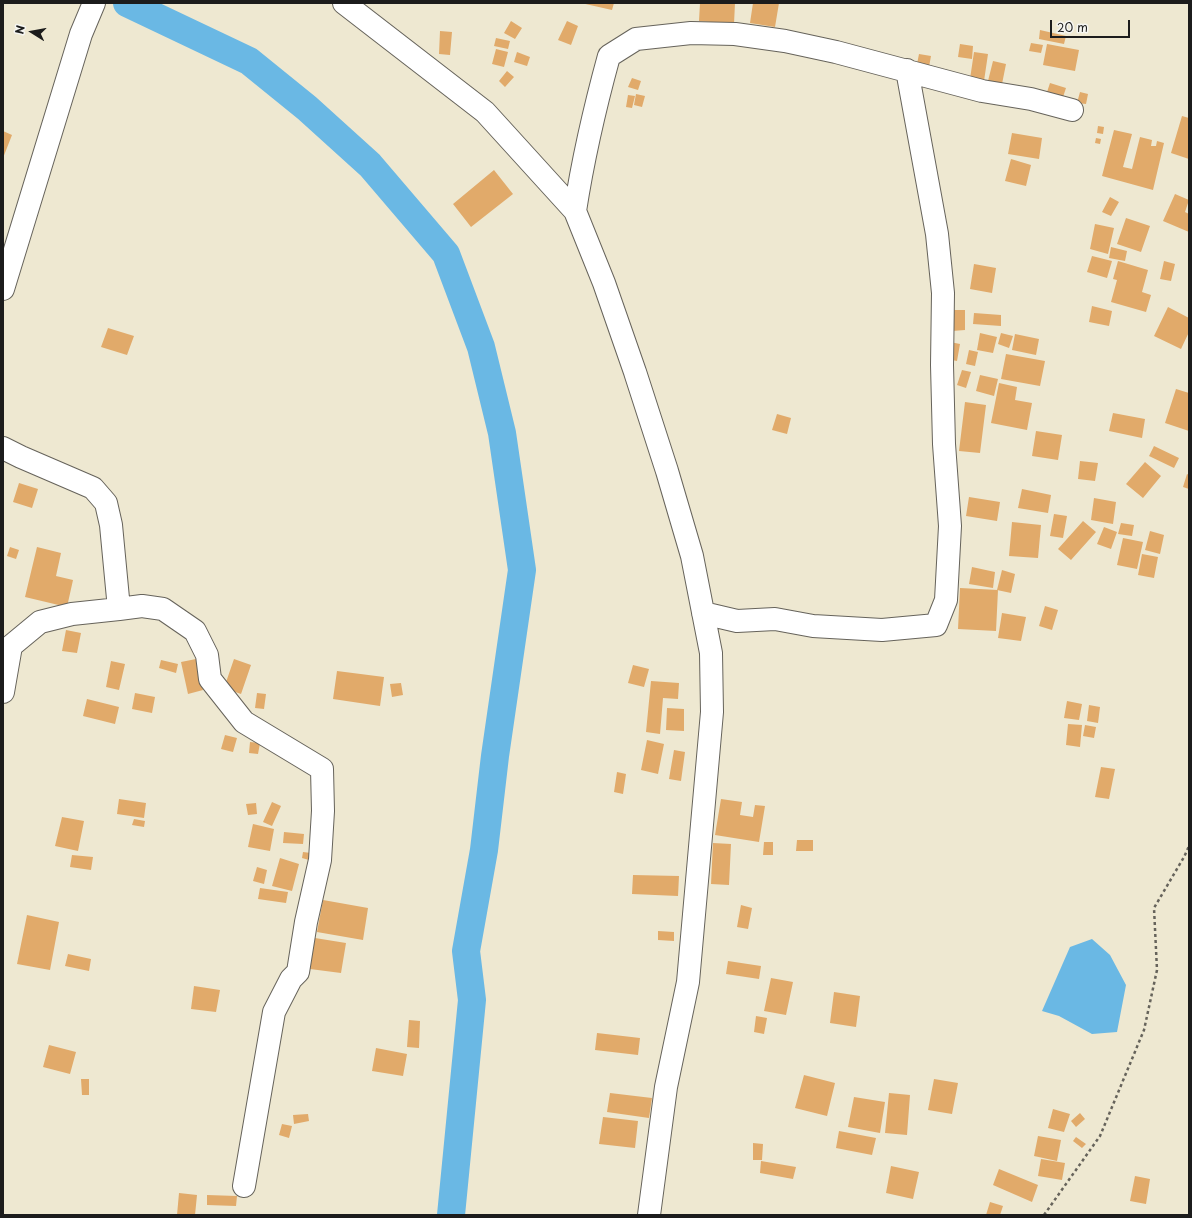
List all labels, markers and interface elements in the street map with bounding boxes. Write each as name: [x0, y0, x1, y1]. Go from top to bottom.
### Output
north arrow: [12, 12, 52, 52]
scale bar: [1052, 12, 1132, 38]
text: 20 m: [1057, 18, 1088, 36]
text: N: [11, 24, 29, 36]

